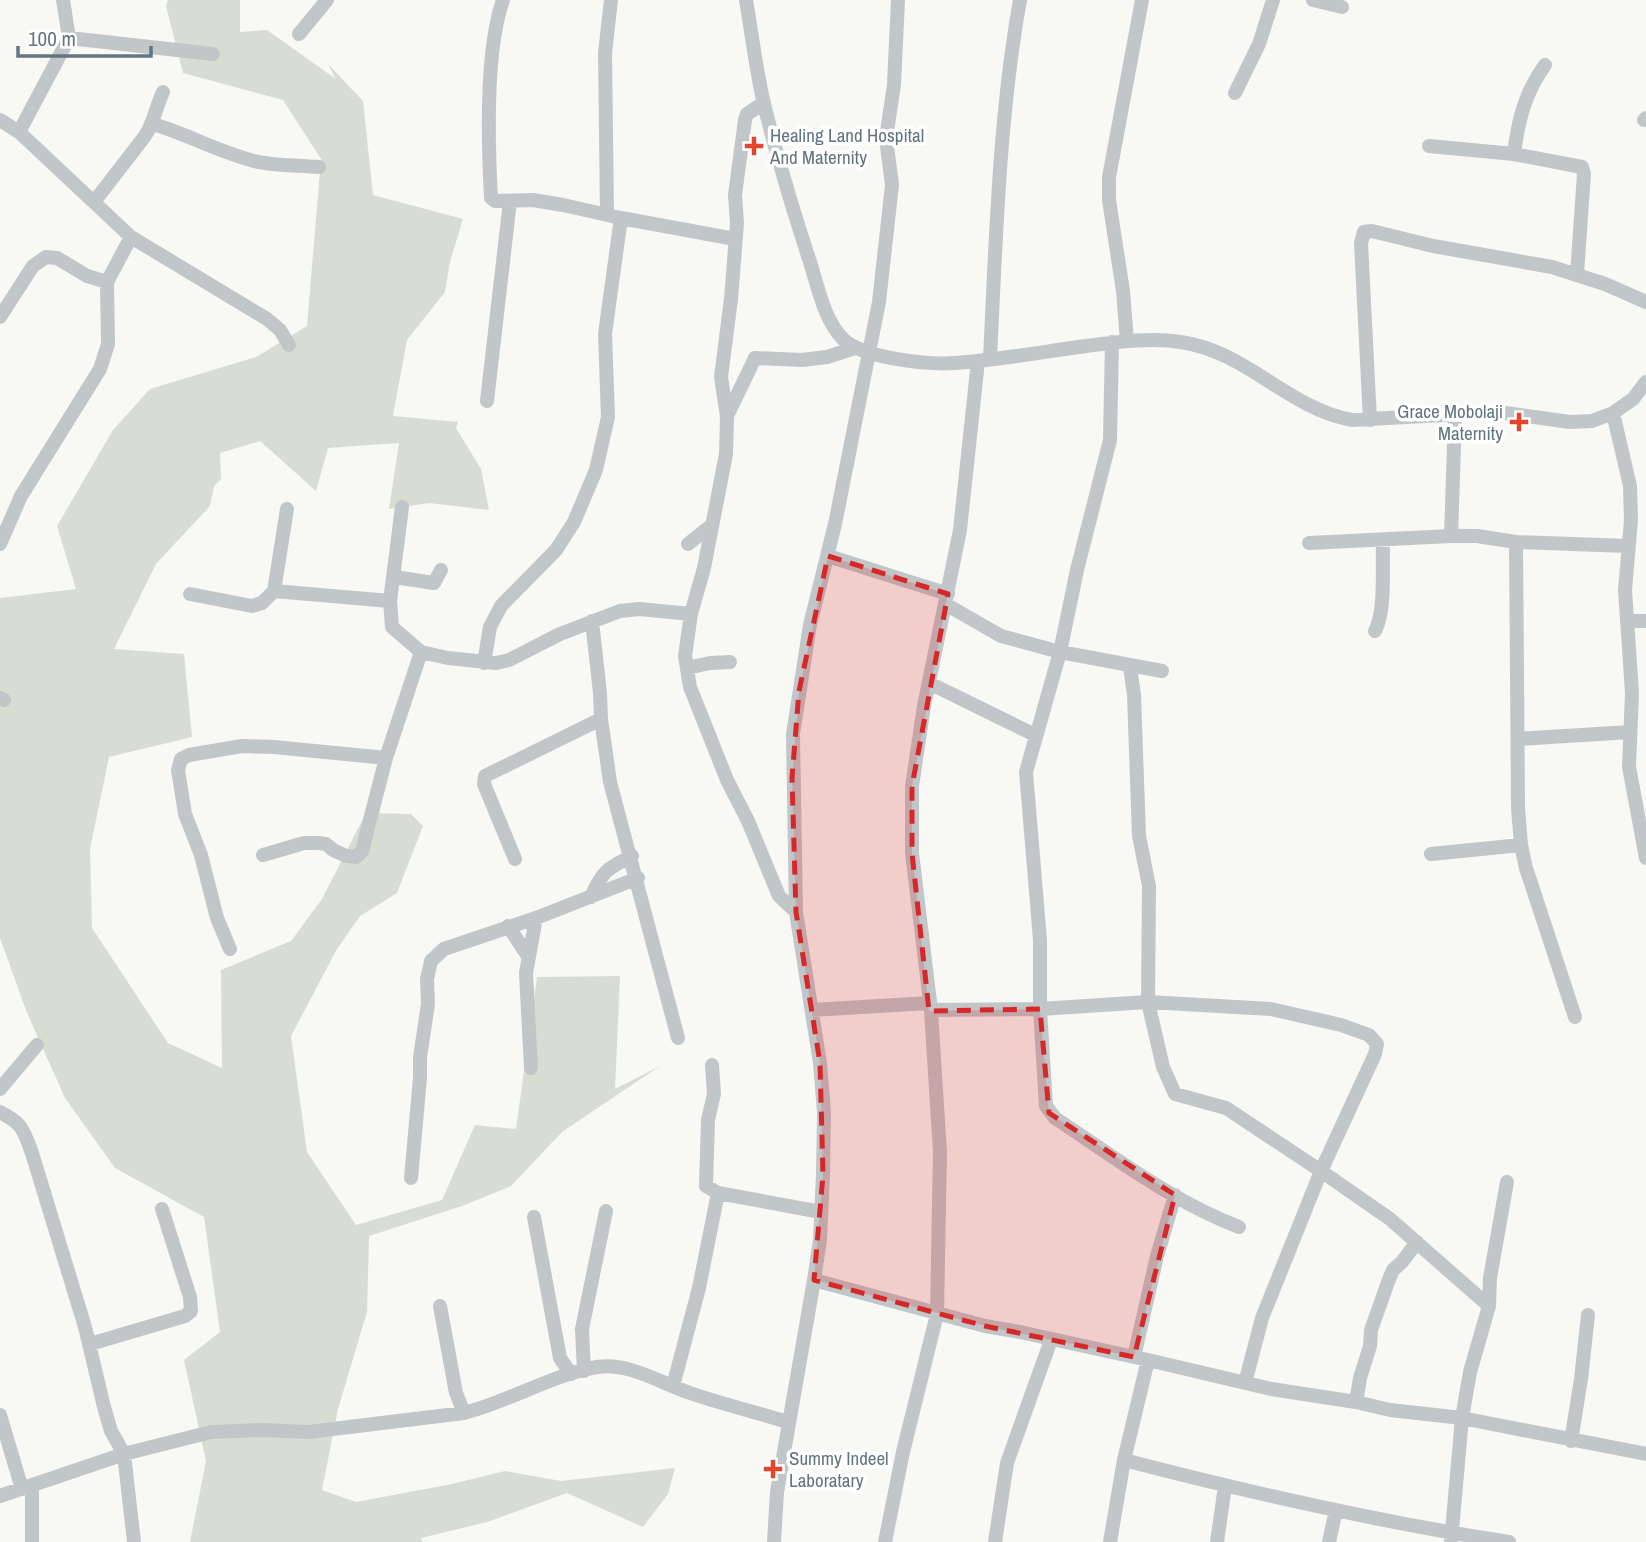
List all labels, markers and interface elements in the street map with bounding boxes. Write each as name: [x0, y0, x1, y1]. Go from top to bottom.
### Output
scale bar: [18, 14, 150, 58]
text: 100 m: [28, 24, 76, 53]
place label: Healing Land Hospital And Maternity: [769, 122, 924, 170]
marker: Healing Land Hospital And Maternity: [744, 136, 764, 156]
place label: Grace Mobolaji Maternity: [1397, 398, 1503, 446]
marker: Grace Mobolaji Maternity: [1509, 412, 1529, 432]
place label: Summy Indeel Laboratary: [789, 1445, 889, 1493]
marker: Summy Indeel Laboratary: [763, 1459, 783, 1479]

